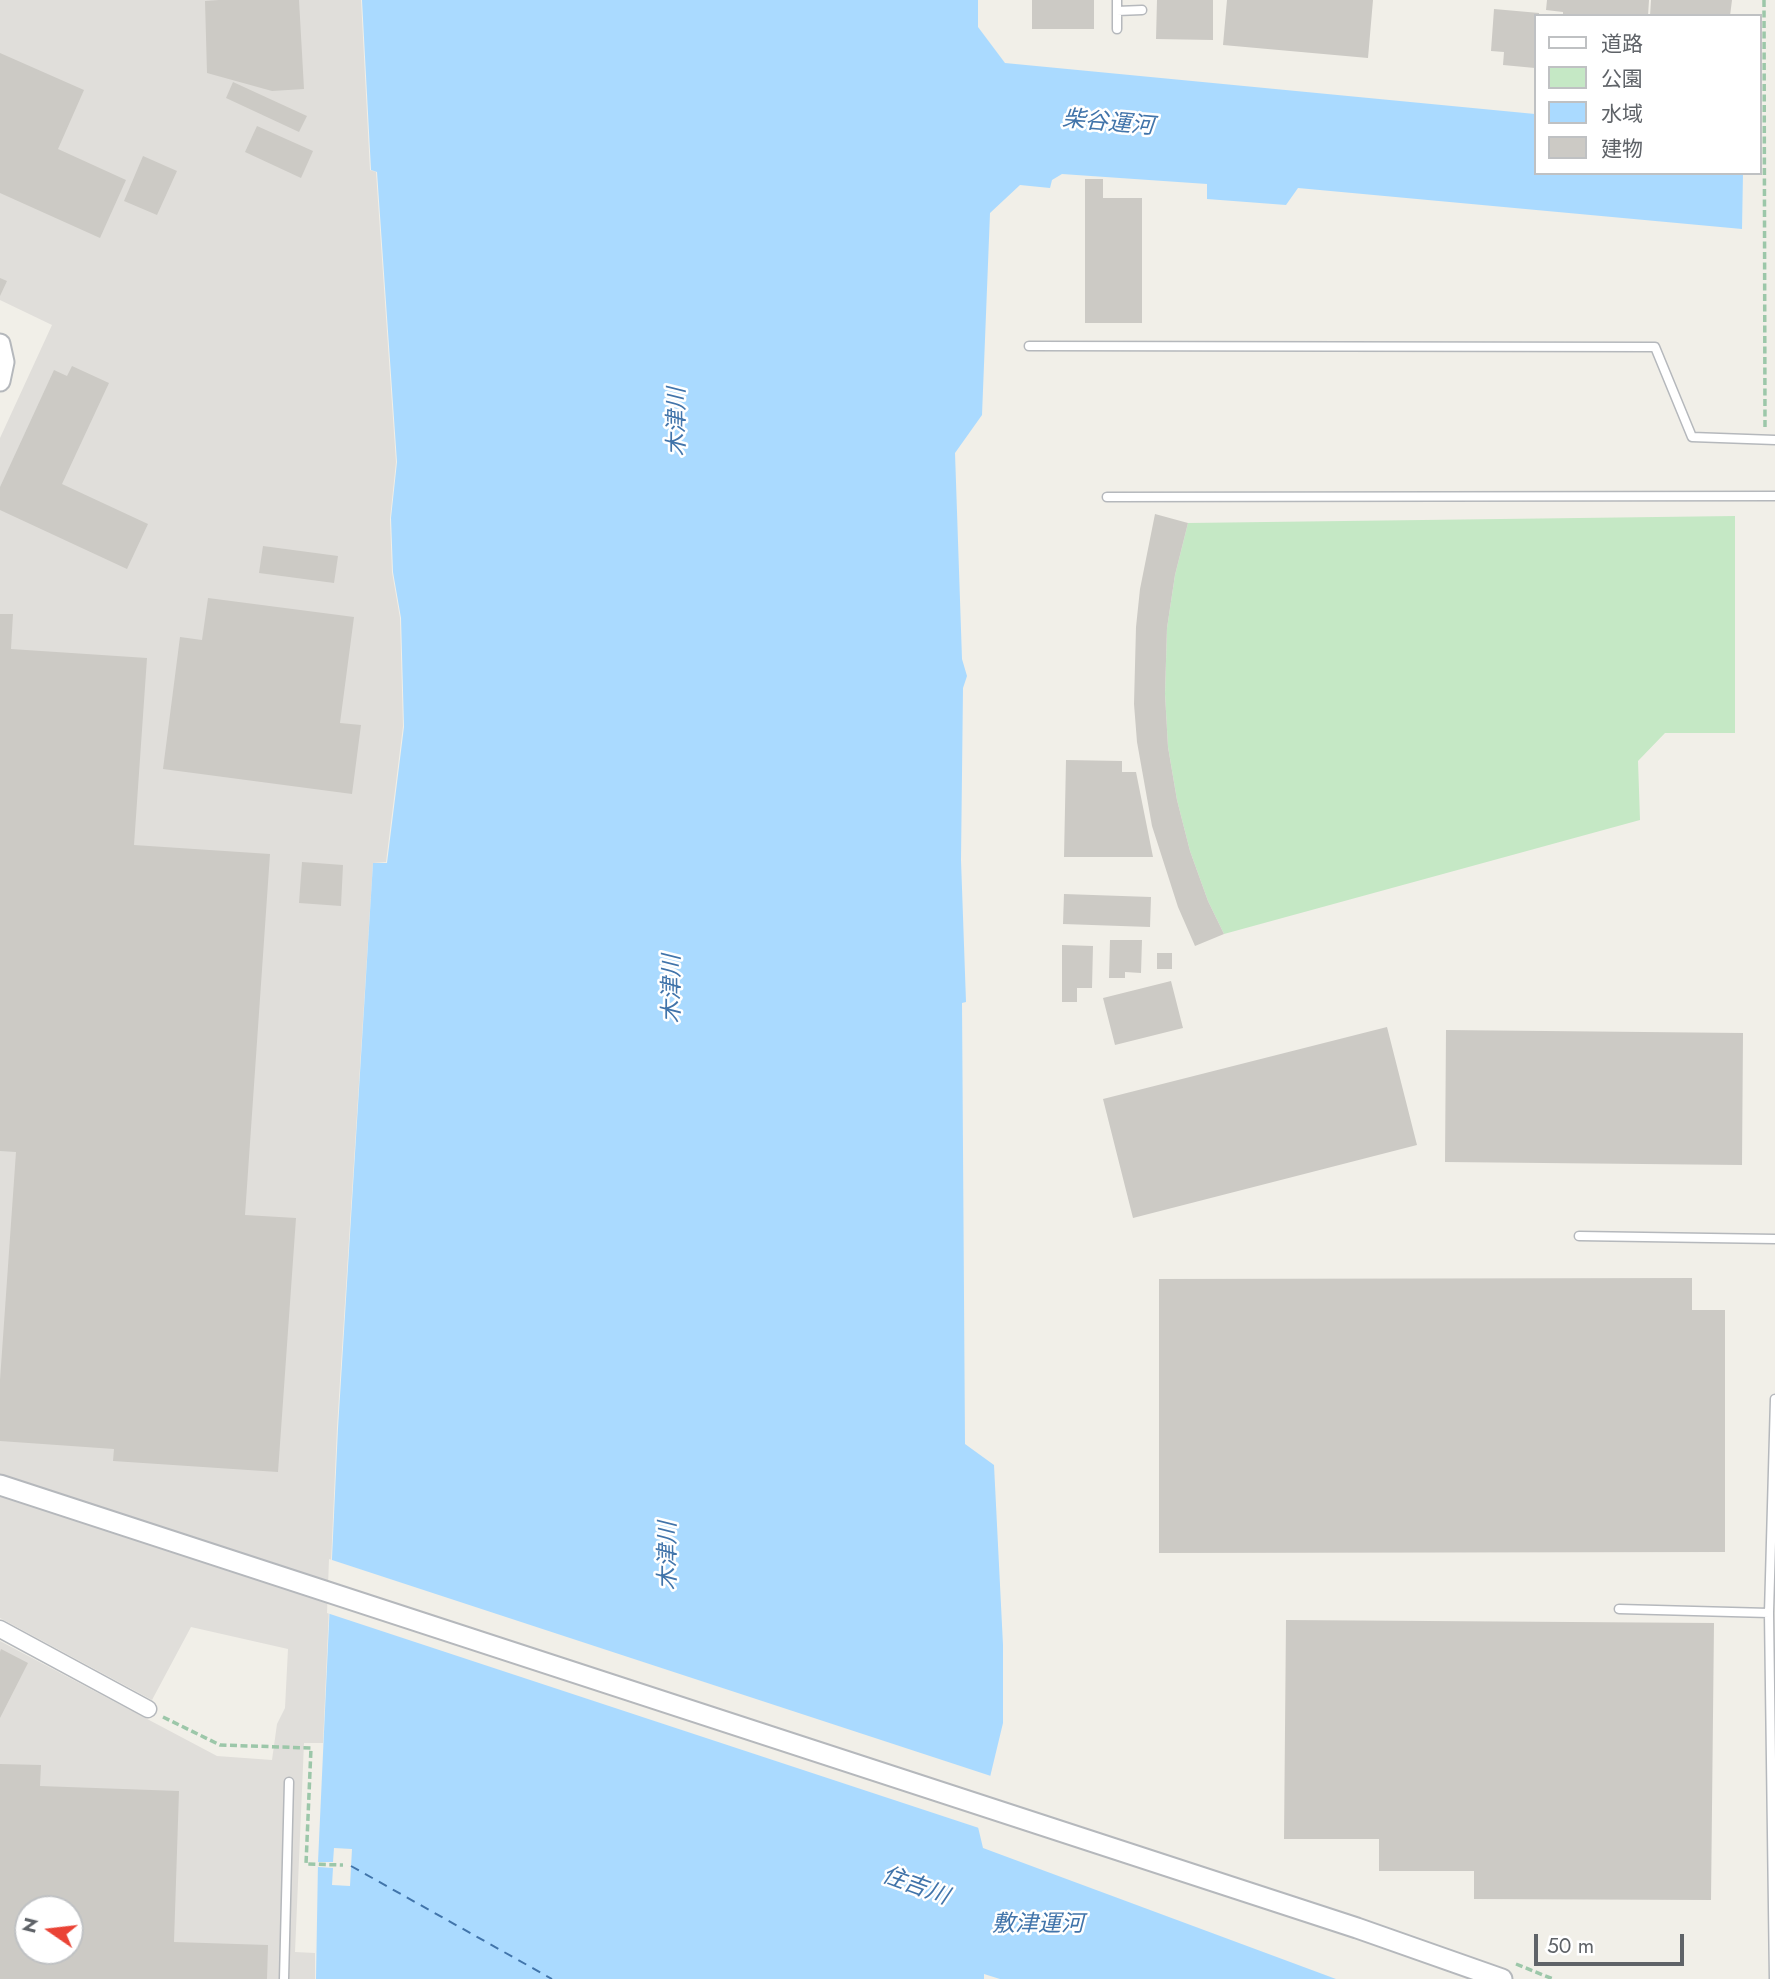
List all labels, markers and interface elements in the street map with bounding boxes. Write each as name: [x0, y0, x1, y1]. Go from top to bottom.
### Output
legend: [1534, 14, 1761, 175]
text: 道路: [1601, 29, 1643, 59]
text: 公園: [1601, 64, 1643, 94]
text: 水域: [1601, 99, 1643, 129]
water label: 柴谷運河: [1061, 106, 1155, 142]
text: 建物: [1601, 134, 1643, 164]
water label: 木津川: [664, 388, 692, 456]
water label: 木津川: [659, 955, 687, 1023]
water label: 木津川: [655, 1522, 683, 1590]
water label: 住吉川: [878, 1862, 952, 1912]
north arrow: [14, 1895, 84, 1965]
water label: 敷津運河: [992, 1911, 1084, 1939]
text: N: [15, 1915, 45, 1936]
scale bar: [1537, 1920, 1688, 1964]
text: 50 m: [1547, 1931, 1594, 1961]

